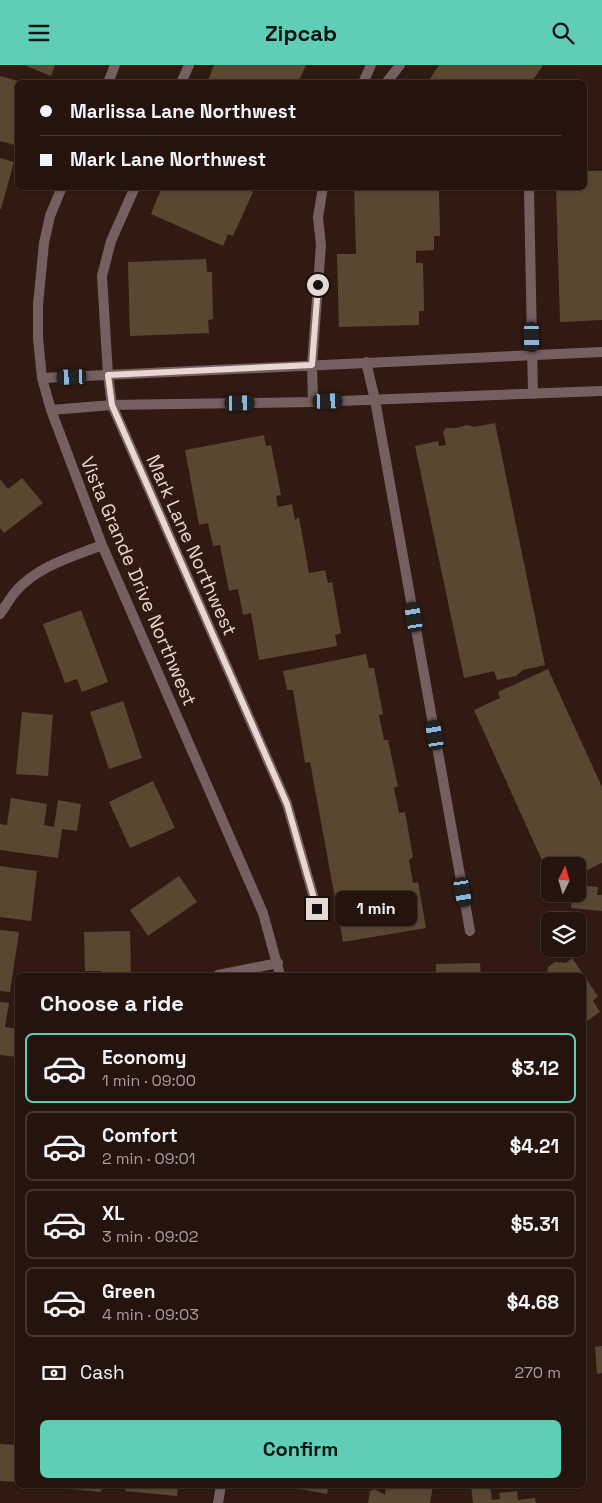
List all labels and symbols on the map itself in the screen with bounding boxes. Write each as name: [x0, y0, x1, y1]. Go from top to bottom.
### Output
route start: [307, 274, 329, 296]
car: [524, 322, 539, 352]
car: [56, 369, 87, 385]
car: [312, 393, 343, 409]
car: [224, 395, 255, 411]
street label: Mark Lane Northwest: [140, 451, 243, 640]
street label: Vista Grande Drive Northwest: [75, 453, 202, 709]
car: [404, 601, 423, 633]
car: [425, 719, 444, 751]
north arrow: [541, 857, 586, 903]
car: [453, 876, 472, 908]
callout: 1 min: [334, 891, 417, 927]
route end: [306, 898, 328, 920]

